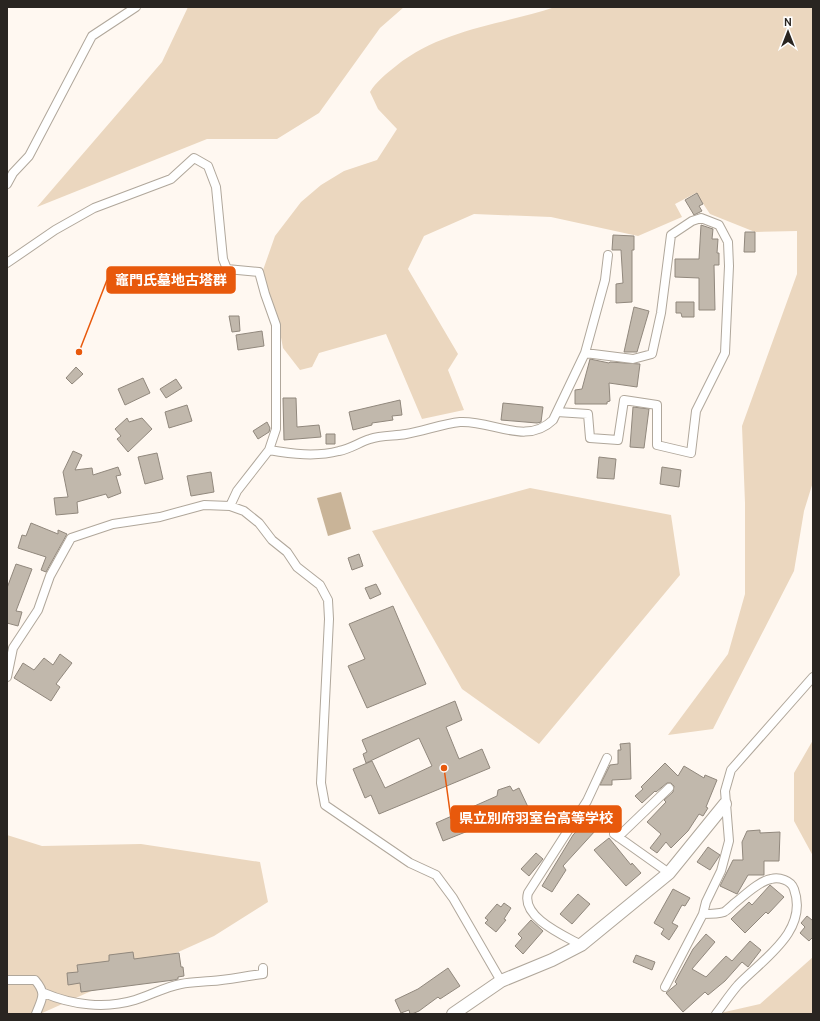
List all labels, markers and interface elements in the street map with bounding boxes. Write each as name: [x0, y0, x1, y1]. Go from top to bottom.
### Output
north arrow: [768, 12, 808, 52]
text: N: [784, 15, 792, 29]
callout: 竈門氏墓地古塔群: [107, 267, 235, 293]
text: 竈門氏墓地古塔群: [115, 271, 227, 289]
callout: 県立別府羽室台高等学校: [451, 806, 621, 832]
text: 県立別府羽室台高等学校: [459, 809, 613, 827]

